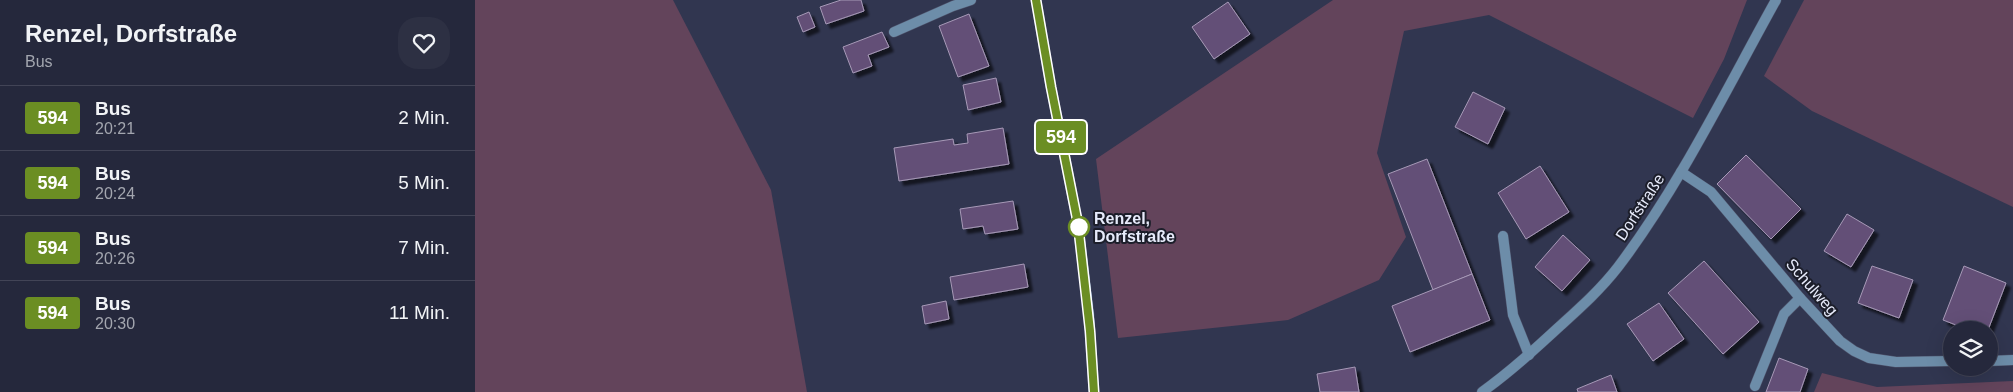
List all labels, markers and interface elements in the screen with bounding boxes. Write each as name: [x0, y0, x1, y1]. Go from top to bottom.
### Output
button: heart: [398, 17, 450, 69]
text: Renzel, Dorfstraße: [25, 20, 237, 47]
text: Bus: [25, 53, 53, 70]
text: Bus: [95, 98, 131, 119]
text: 2 Min.: [398, 107, 450, 128]
text: 594: [37, 108, 68, 128]
text: 20:21: [95, 120, 135, 137]
line badge: 594: [1032, 121, 1090, 153]
text: 594: [1046, 127, 1076, 147]
text: Bus: [95, 163, 131, 184]
street label: Dorfstraße: [1612, 171, 1668, 243]
text: 5 Min.: [398, 172, 450, 193]
text: 594: [37, 173, 68, 193]
text: 20:24: [95, 185, 135, 202]
place label: Renzel, Dorfstraße: [1094, 210, 1175, 245]
marker: Renzel, Dorfstraße: [1068, 216, 1090, 238]
text: Bus: [95, 228, 131, 249]
text: 7 Min.: [398, 237, 450, 258]
text: 594: [37, 238, 68, 258]
text: 20:26: [95, 250, 135, 267]
street label: Schulweg: [1783, 255, 1841, 319]
text: Bus: [95, 293, 131, 314]
text: 11 Min.: [389, 302, 450, 323]
text: 594: [37, 303, 68, 323]
text: 20:30: [95, 315, 135, 332]
map controls: [1943, 321, 1998, 376]
button: layers: [1943, 321, 1998, 376]

